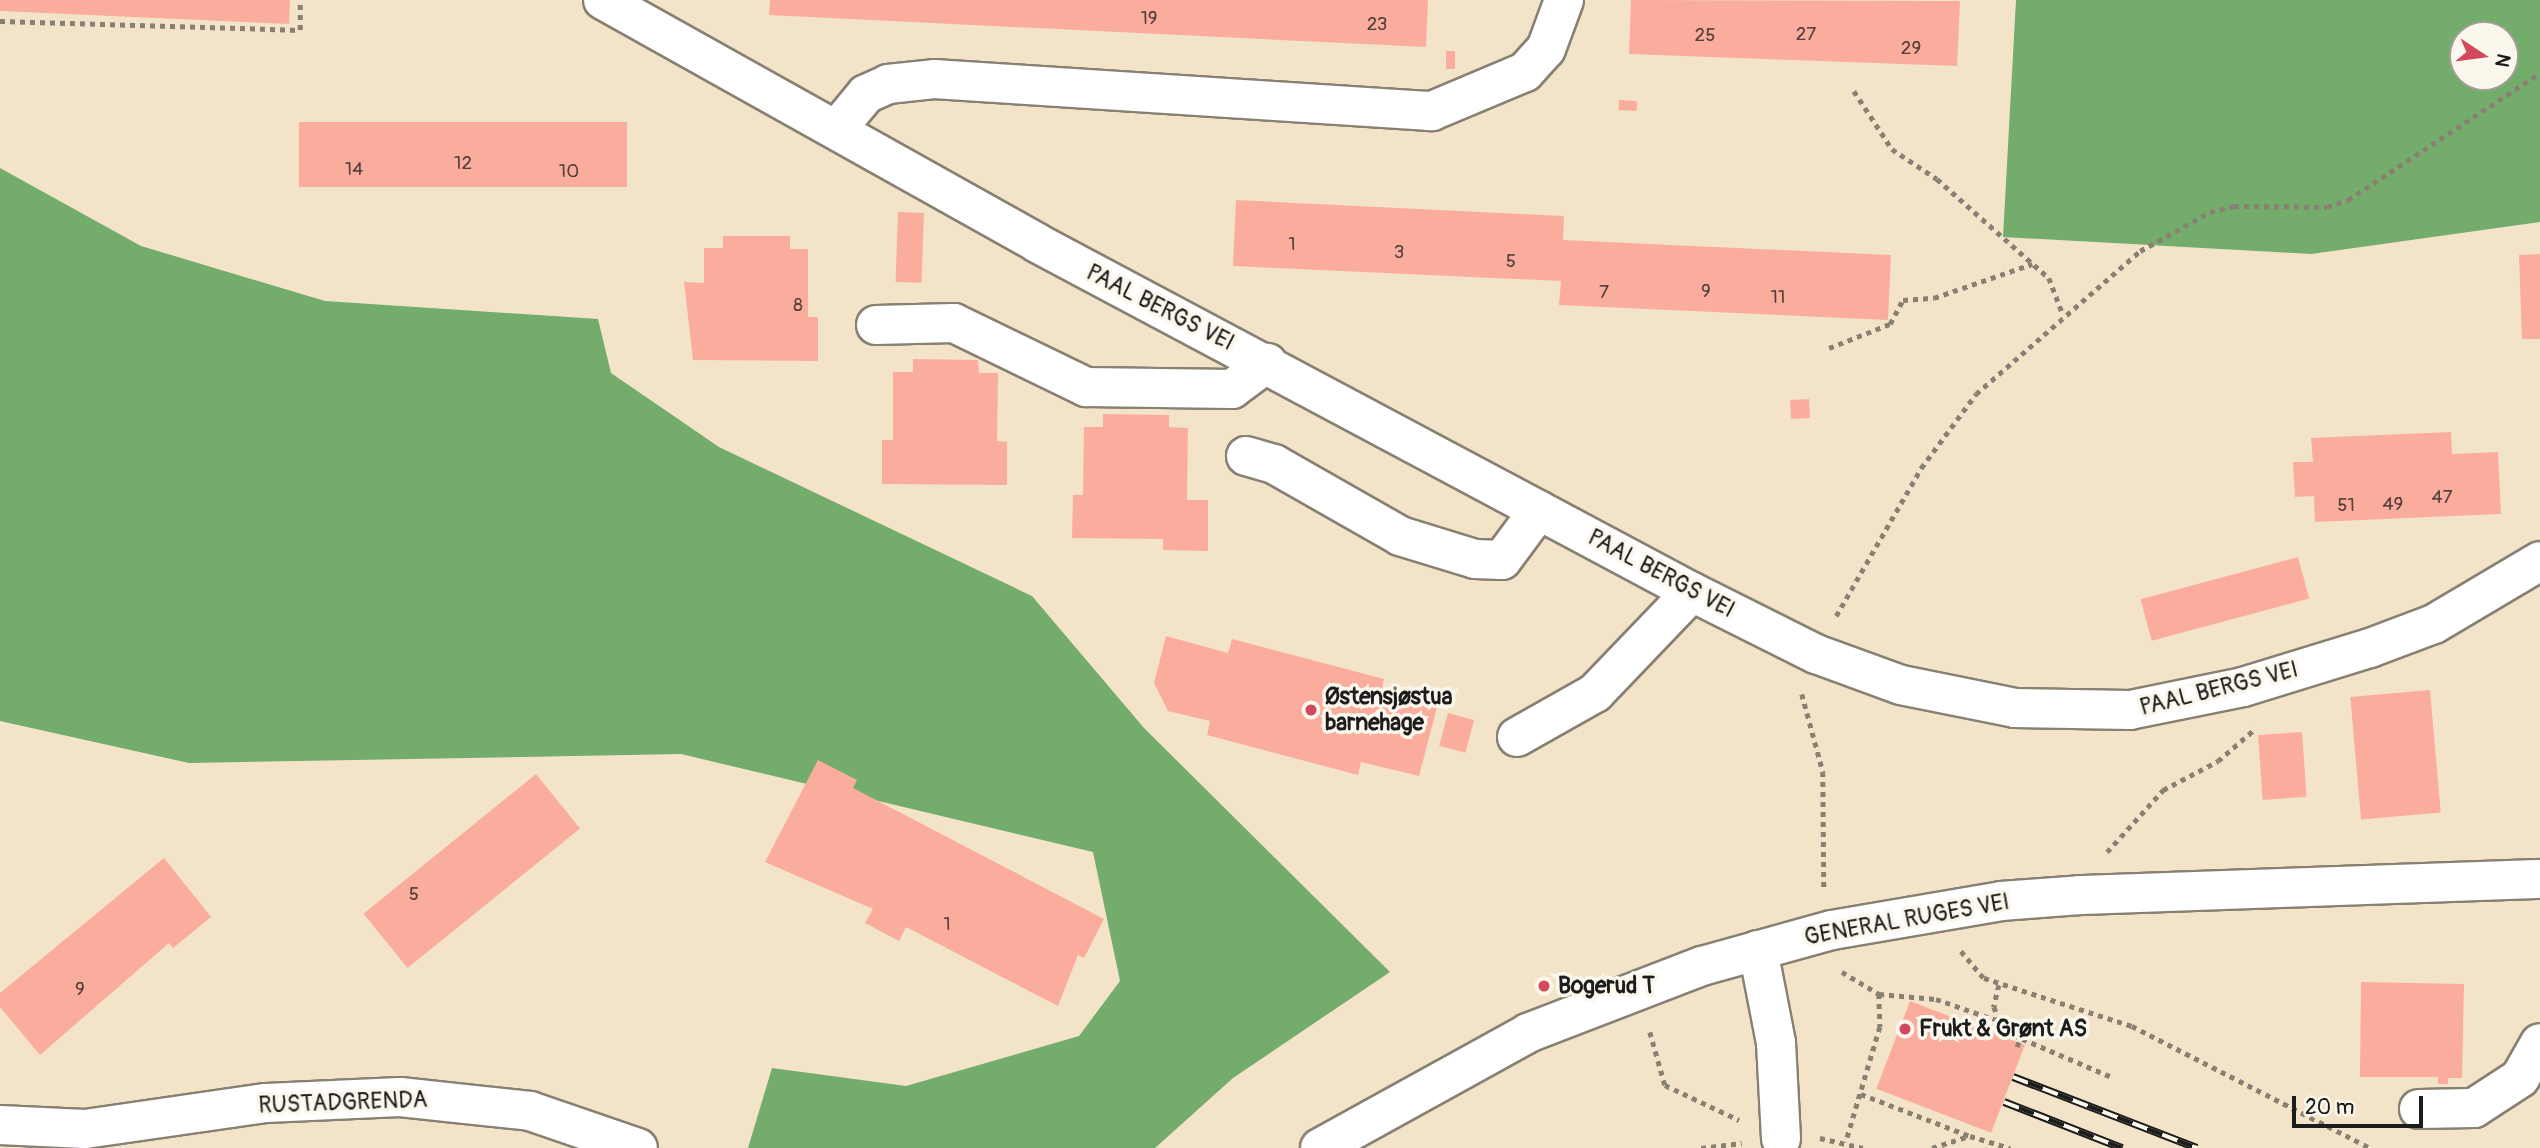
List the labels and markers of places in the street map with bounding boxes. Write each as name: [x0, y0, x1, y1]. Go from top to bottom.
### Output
place label: Østensjøstua barnehage: [1325, 683, 1452, 737]
marker: Østensjøstua barnehage: [1303, 702, 1319, 718]
place label: Bogerud T: [1558, 972, 1655, 1000]
marker: Bogerud T: [1536, 978, 1552, 994]
place label: Frukt & Grønt AS: [1919, 1015, 2087, 1043]
marker: Frukt & Grønt AS: [1897, 1021, 1913, 1037]

